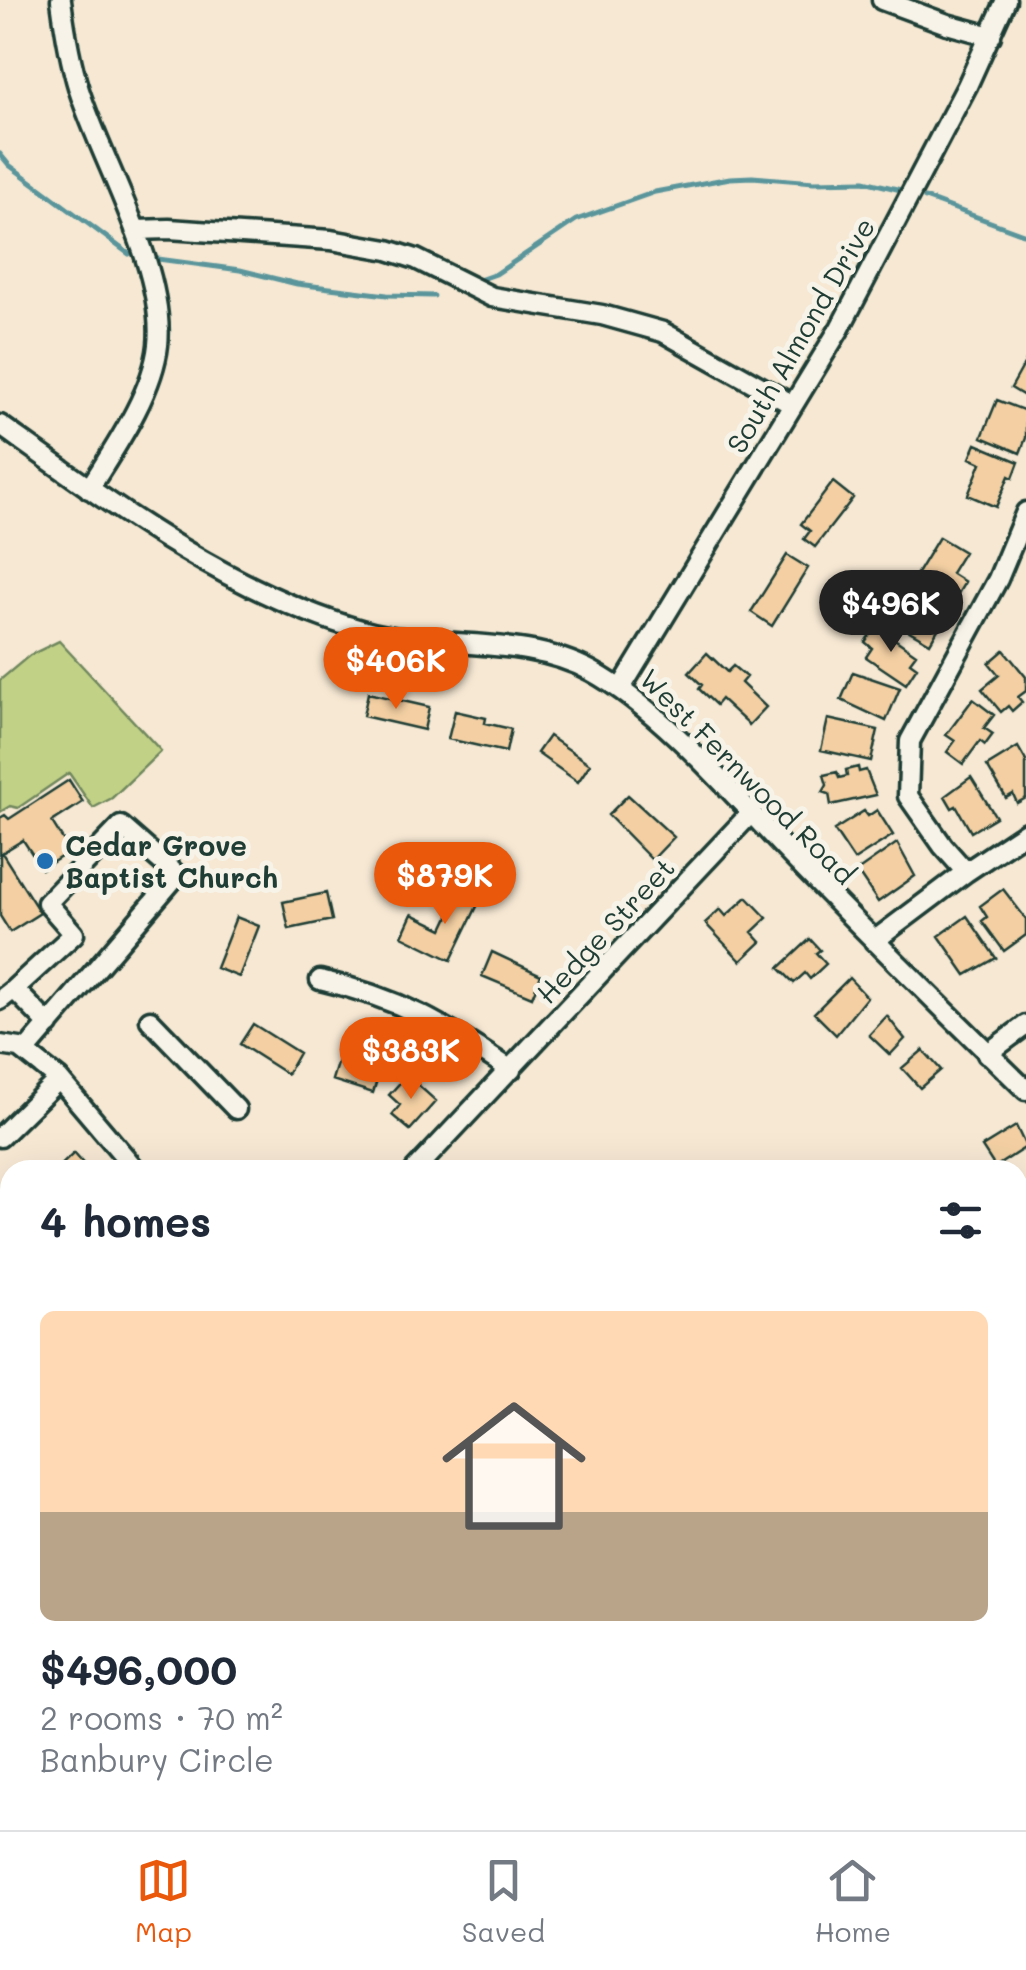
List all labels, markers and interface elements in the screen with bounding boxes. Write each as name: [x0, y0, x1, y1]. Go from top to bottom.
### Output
street label: South Almond Drive: [718, 211, 882, 459]
pin: $496K: [821, 570, 961, 655]
text: $496K: [841, 581, 941, 623]
pin: $406K: [326, 627, 466, 712]
text: $406K: [345, 638, 447, 680]
street label: West Fernwood Road: [632, 660, 864, 892]
place label: Cedar Grove Baptist Church: [65, 827, 278, 895]
pin: $879K: [375, 842, 515, 927]
street label: Hedge Street: [528, 849, 682, 1011]
marker: Cedar Grove Baptist Church: [34, 850, 56, 872]
text: $879K: [396, 853, 494, 895]
pin: $383K: [341, 1017, 481, 1102]
text: $383K: [361, 1028, 461, 1070]
text: 4 homes: [40, 1193, 211, 1248]
icon: filters: [933, 1193, 988, 1248]
icon: home: [424, 1376, 604, 1556]
text: $496,000: [40, 1641, 237, 1696]
text: 2 rooms · 70 m²: [40, 1696, 283, 1738]
text: Banbury Circle: [40, 1738, 274, 1780]
tab: Map: [135, 1853, 192, 1949]
tab: Saved: [462, 1853, 545, 1949]
tab: Home: [815, 1853, 891, 1949]

